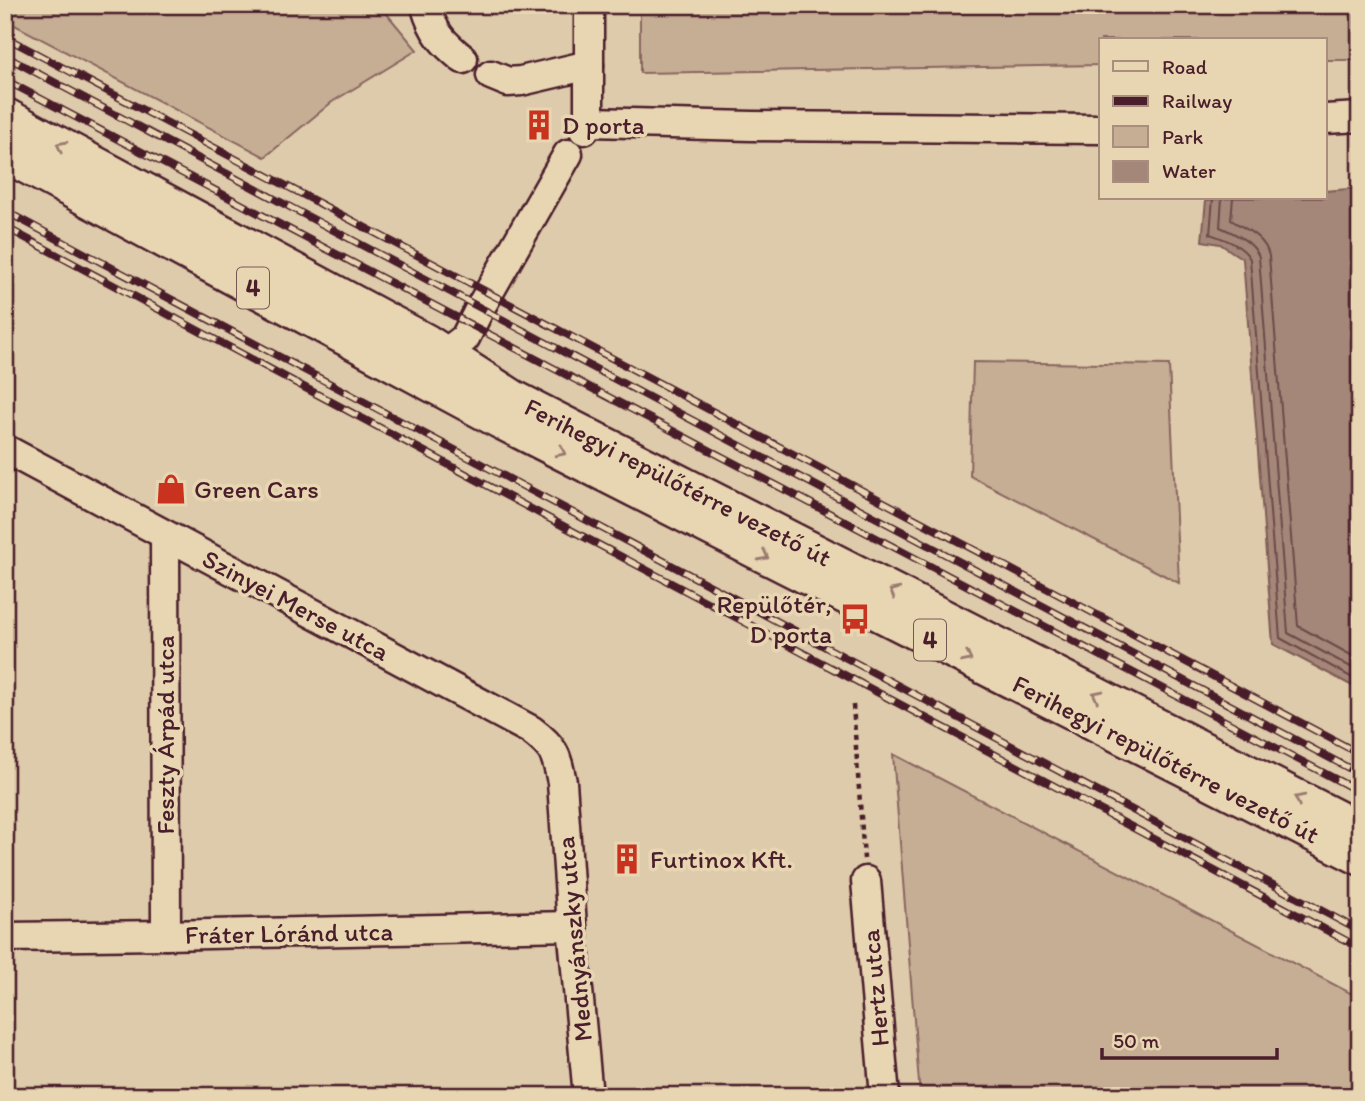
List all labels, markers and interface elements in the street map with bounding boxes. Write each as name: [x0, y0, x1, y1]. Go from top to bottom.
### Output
legend: [1099, 38, 1326, 200]
text: Road: [1162, 54, 1208, 79]
text: Railway: [1162, 88, 1232, 113]
building icon: D porta: [522, 108, 556, 142]
place label: D porta: [562, 109, 645, 141]
text: Park: [1162, 124, 1204, 149]
one-way arrow: [56, 141, 68, 154]
text: Water: [1162, 158, 1216, 183]
road number: 4: [237, 268, 269, 309]
street label: Ferihegyi repülőtérre vezető út: [519, 391, 837, 574]
one-way arrow: [554, 444, 567, 458]
shop icon: Green Cars: [154, 472, 188, 506]
place label: Green Cars: [194, 473, 319, 505]
street label: Szinyei Merse utca: [197, 542, 395, 668]
one-way arrow: [757, 547, 769, 561]
one-way arrow: [889, 586, 901, 600]
place label: Repülőtér, D porta: [716, 588, 832, 650]
bus stop icon: Repülőtér, D porta: [838, 602, 872, 636]
road number: 4: [914, 620, 946, 660]
street label: Feszty Árpád utca: [149, 635, 181, 835]
one-way arrow: [960, 650, 972, 664]
street label: Ferihegyi repülőtérre vezető út: [1007, 668, 1325, 851]
one-way arrow: [1091, 690, 1104, 704]
one-way arrow: [1294, 794, 1306, 808]
street label: Mednyánszky utca: [549, 835, 599, 1043]
building icon: Furtinox Kft.: [610, 842, 644, 876]
place label: Furtinox Kft.: [650, 843, 793, 875]
street label: Fráter Lóránd utca: [185, 915, 394, 951]
street label: Hertz utca: [854, 928, 896, 1048]
scale bar: [1102, 1017, 1278, 1061]
text: 50 m: [1113, 1028, 1160, 1053]

